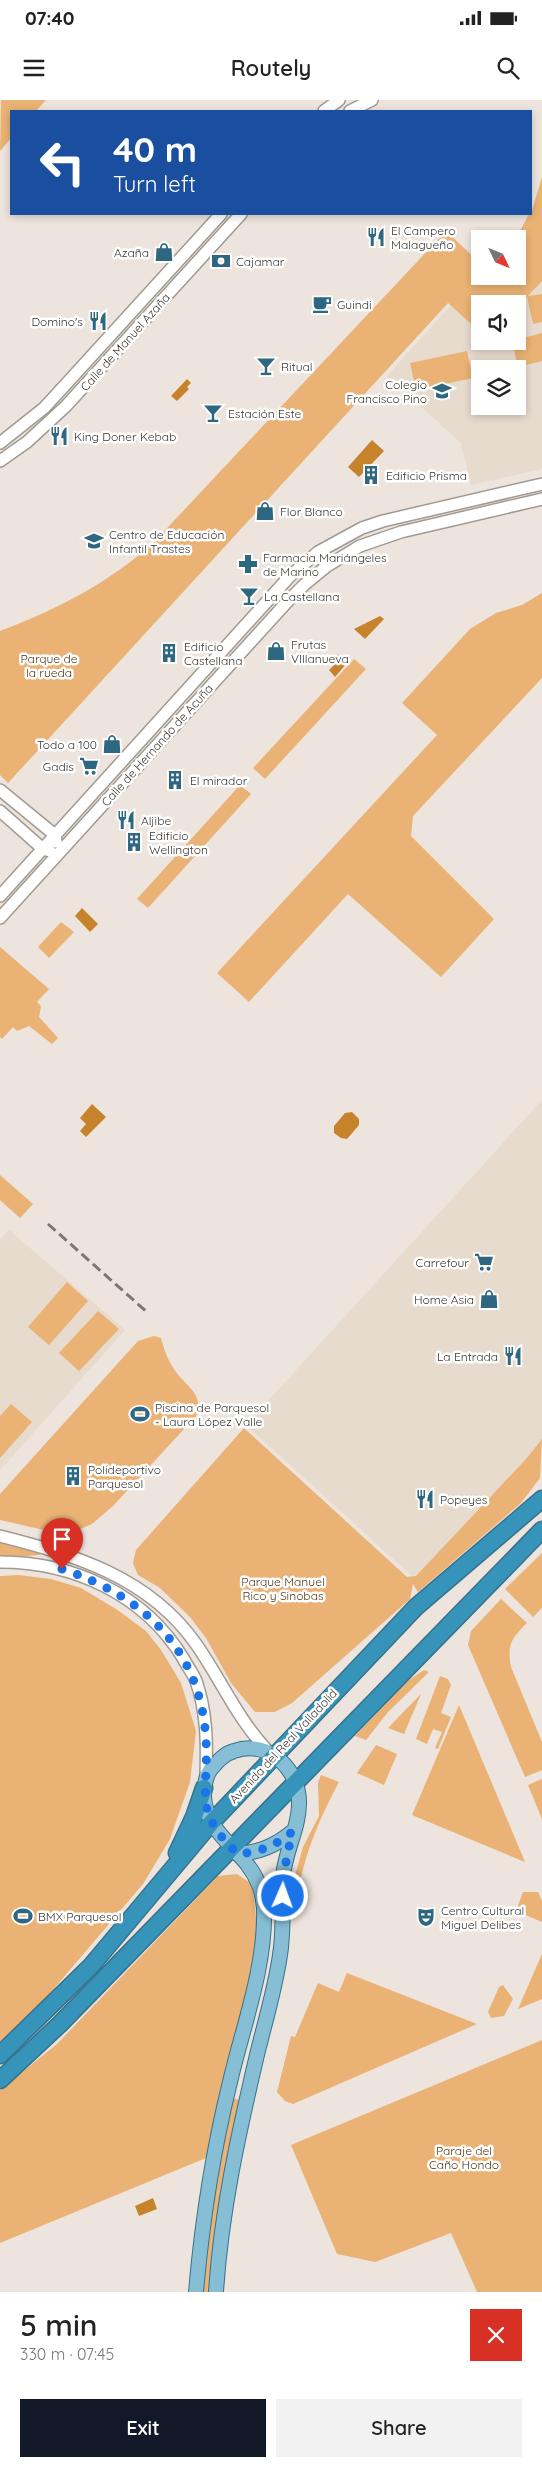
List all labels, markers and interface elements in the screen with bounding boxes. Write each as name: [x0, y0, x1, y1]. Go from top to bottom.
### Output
text: 07:40: [25, 6, 74, 30]
icon: menu: [20, 54, 48, 82]
text: Routely: [231, 54, 311, 82]
icon: search: [494, 54, 522, 82]
text: 40 m: [113, 127, 197, 171]
icon: left: [30, 130, 95, 195]
text: Turn left: [113, 170, 196, 198]
place label: El Campero Malagueño: [391, 223, 456, 252]
restaurant icon: El Campero Malagueño: [365, 226, 387, 248]
north arrow: [471, 230, 526, 285]
map controls: [471, 230, 526, 415]
shop icon: Azaña: [153, 241, 175, 263]
place label: Azaña: [114, 245, 149, 260]
bank icon: Cajamar: [210, 250, 232, 272]
place label: Cajamar: [236, 254, 285, 269]
street label: Calle de Manuel Azaña: [77, 290, 173, 394]
cafe icon: Guindi: [311, 293, 333, 315]
button: sound: [471, 295, 526, 350]
place label: Guindi: [337, 297, 372, 312]
restaurant icon: Domino's: [87, 310, 109, 332]
place label: Domino's: [31, 314, 83, 329]
bar icon: Ritual: [255, 355, 277, 377]
place label: Ritual: [281, 359, 313, 374]
button: layers: [471, 360, 526, 415]
place label: Colegio Francisco Pino: [347, 377, 427, 406]
school or university icon: Colegio Francisco Pino: [431, 380, 453, 402]
bar icon: Estación Este: [202, 402, 224, 424]
place label: Estación Este: [228, 406, 301, 421]
restaurant icon: King Doner Kebab: [48, 425, 70, 447]
place label: King Doner Kebab: [74, 429, 176, 444]
building icon: Edificio Prisma: [360, 464, 382, 486]
place label: Edificio Prisma: [386, 468, 467, 483]
shop icon: Flor Blanco: [254, 500, 276, 522]
place label: Flor Blanco: [280, 504, 343, 519]
place label: Centro de Educación Infantil Trastes: [109, 527, 224, 556]
school or university icon: Centro de Educación Infantil Trastes: [83, 530, 105, 552]
place label: Farmacia Mariángeles de Marino: [263, 550, 387, 579]
pharmacy icon: Farmacia Mariángeles de Marino: [237, 553, 259, 575]
bar icon: La Castellana: [238, 585, 260, 607]
place label: La Castellana: [264, 589, 339, 604]
place label: Frutas VIllanueva: [291, 637, 349, 666]
place label: Edificio Castellana: [184, 639, 243, 668]
shop icon: Frutas VIllanueva: [265, 640, 287, 662]
building icon: Edificio Castellana: [158, 642, 180, 664]
park label: Parque de la rueda: [21, 651, 78, 680]
street label: Calle de Hernando de Acuña: [98, 681, 216, 809]
shop icon: Todo a 100: [101, 733, 123, 755]
place label: Todo a 100: [37, 737, 97, 752]
supermarket icon: Gadis: [78, 755, 100, 777]
place label: Gadis: [43, 759, 74, 774]
building icon: El mirador: [164, 769, 186, 791]
place label: El mirador: [190, 773, 248, 788]
restaurant icon: Aljibe: [115, 809, 137, 831]
place label: Aljibe: [141, 813, 171, 828]
place label: Edificio Wellington: [149, 828, 208, 857]
building icon: Edificio Wellington: [123, 831, 145, 853]
supermarket icon: Carrefour: [473, 1251, 495, 1273]
place label: Carrefour: [416, 1255, 469, 1270]
shop icon: Home Asia: [478, 1288, 500, 1310]
place label: Home Asia: [414, 1292, 474, 1307]
restaurant icon: La Entrada: [502, 1345, 524, 1367]
place label: La Entrada: [437, 1349, 498, 1364]
place label: Piscina de Parquesol - Laura López Valle: [155, 1400, 269, 1429]
sports icon: Piscina de Parquesol - Laura López Valle: [129, 1403, 151, 1425]
place label: Polideportivo Parquesol: [88, 1462, 161, 1491]
building icon: Polideportivo Parquesol: [62, 1465, 84, 1487]
restaurant icon: Popeyes: [414, 1488, 436, 1510]
place label: Popeyes: [440, 1492, 488, 1507]
pin: [41, 1518, 83, 1569]
icon: arrive: [48, 1525, 76, 1553]
park label: Parque Manuel Rico y Sinobas: [241, 1574, 325, 1603]
street label: Avenida del Real Valladolid: [226, 1686, 340, 1806]
position arrow: [256, 1869, 308, 1921]
place label: Centro Cultural Miguel Delibes: [441, 1903, 524, 1932]
sports icon: BMX Parquesol: [12, 1905, 34, 1927]
theatre icon: Centro Cultural Miguel Delibes: [415, 1906, 437, 1928]
place label: BMX Parquesol: [38, 1909, 122, 1924]
park label: Paraje del Caño Hondo: [429, 2143, 499, 2172]
text: 5 min: [20, 2306, 97, 2344]
button: close: [470, 2309, 522, 2361]
text: 330 m · 07:45: [20, 2344, 114, 2364]
button: Exit: [20, 2399, 266, 2457]
button: Share: [276, 2399, 522, 2457]

